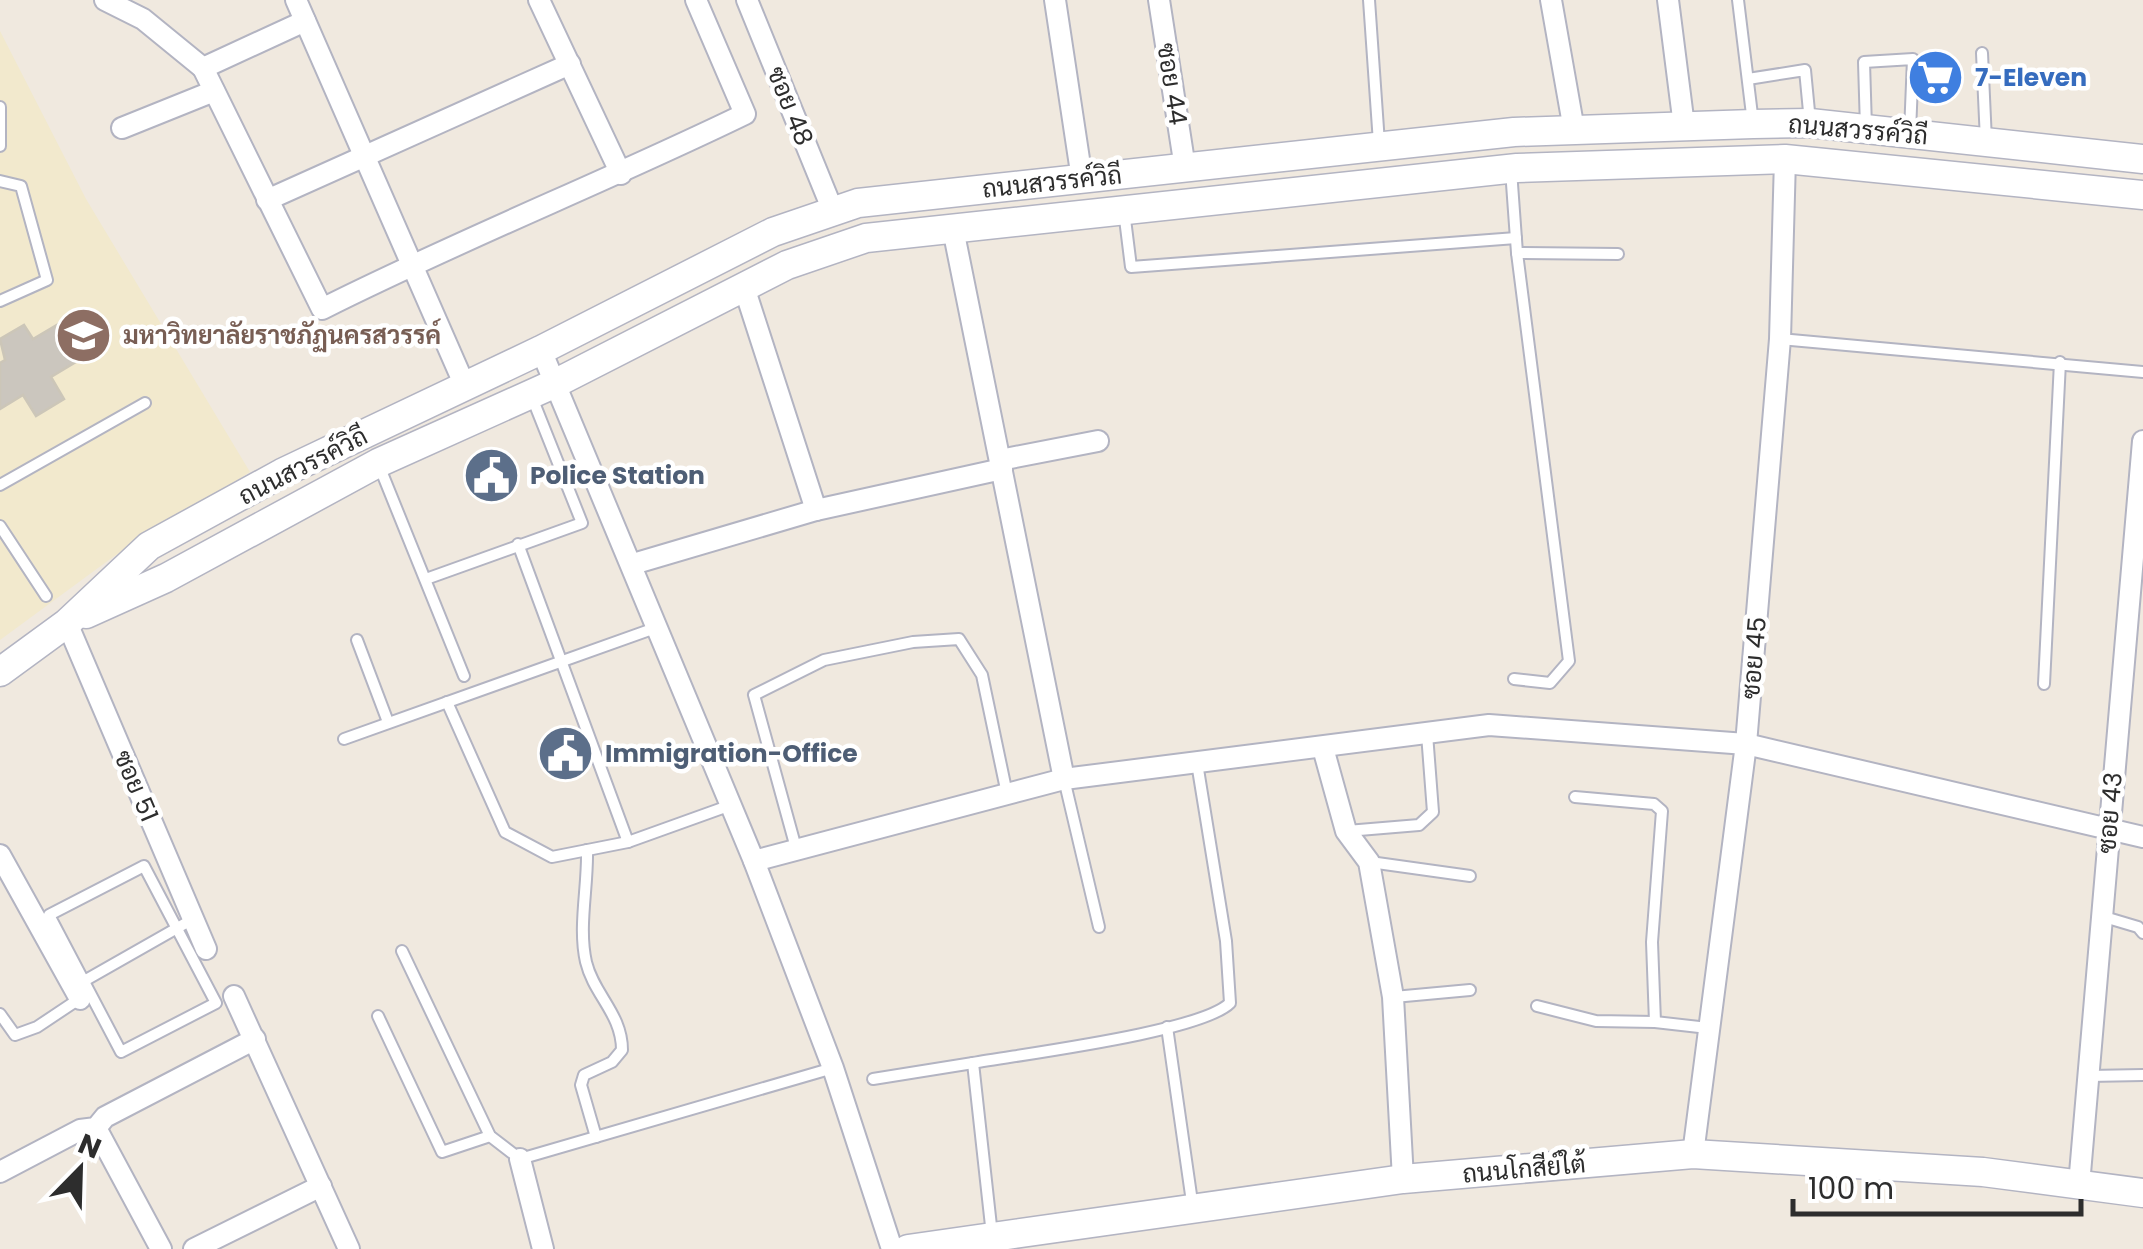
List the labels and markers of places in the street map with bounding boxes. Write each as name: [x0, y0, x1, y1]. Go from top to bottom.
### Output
supermarket icon: 7-Eleven: [1906, 47, 1966, 107]
place label: 7-Eleven: [1975, 60, 2087, 95]
school or university icon: มหาวิทยาลัยราชภัฏนครสวรรค์: [54, 305, 114, 365]
place label: มหาวิทยาลัยราชภัฏนครสวรรค์: [123, 318, 442, 353]
public building icon: Police Station: [461, 445, 521, 505]
place label: Police Station: [530, 458, 705, 493]
public building icon: Immigration-Office: [536, 723, 596, 783]
place label: Immigration-Office: [605, 736, 858, 771]

